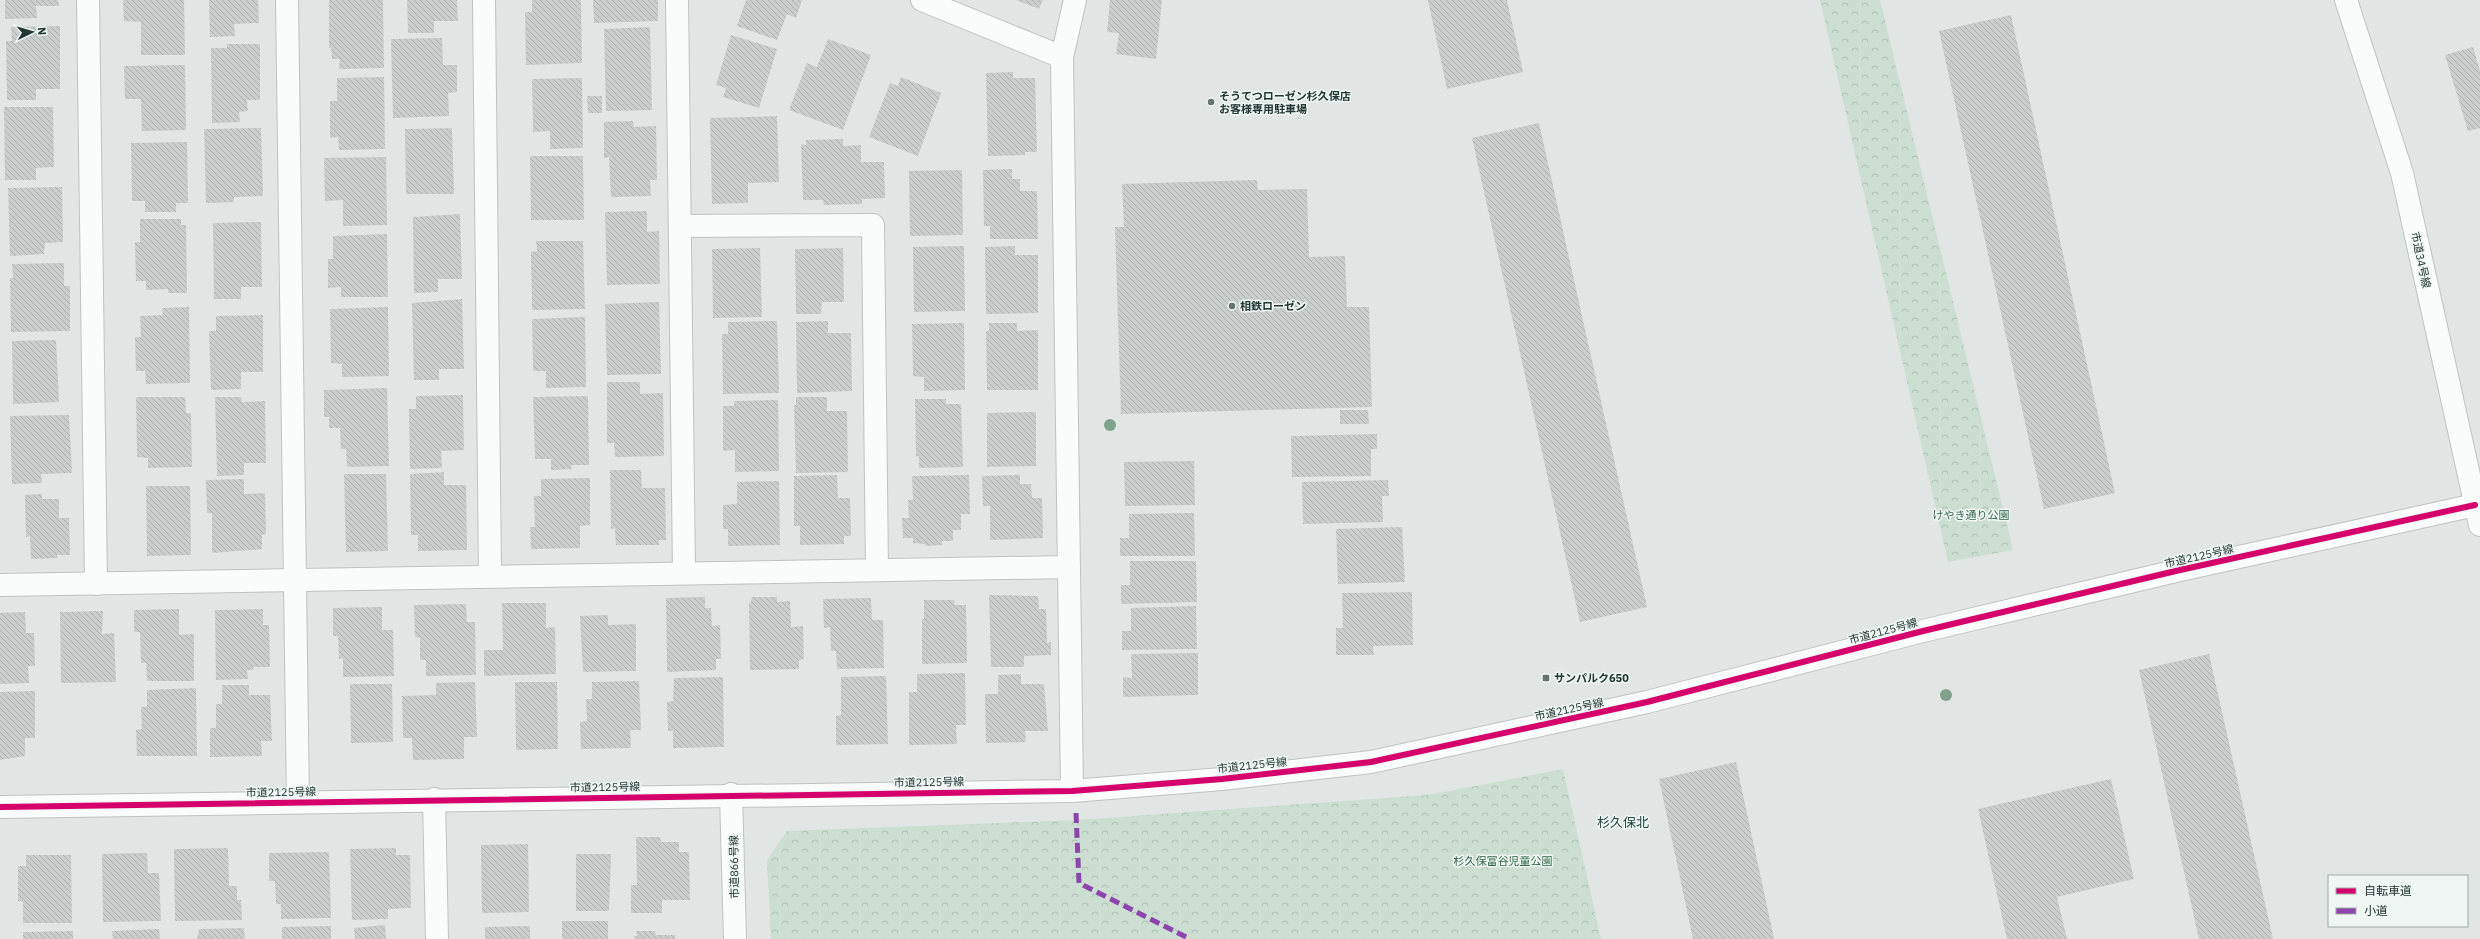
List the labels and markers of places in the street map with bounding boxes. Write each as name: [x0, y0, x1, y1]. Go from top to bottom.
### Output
place label: そうてつローゼン杉久保店 お客様専用駐車場: [1219, 89, 1351, 116]
marker: そうてつローゼン杉久保店 お客様専用駐車場: [1206, 97, 1216, 107]
place label: 相鉄ローゼン: [1240, 299, 1306, 313]
marker: 相鉄ローゼン: [1227, 301, 1237, 311]
place label: サンパルク650: [1554, 671, 1629, 685]
marker: サンパルク650: [1541, 673, 1551, 683]

